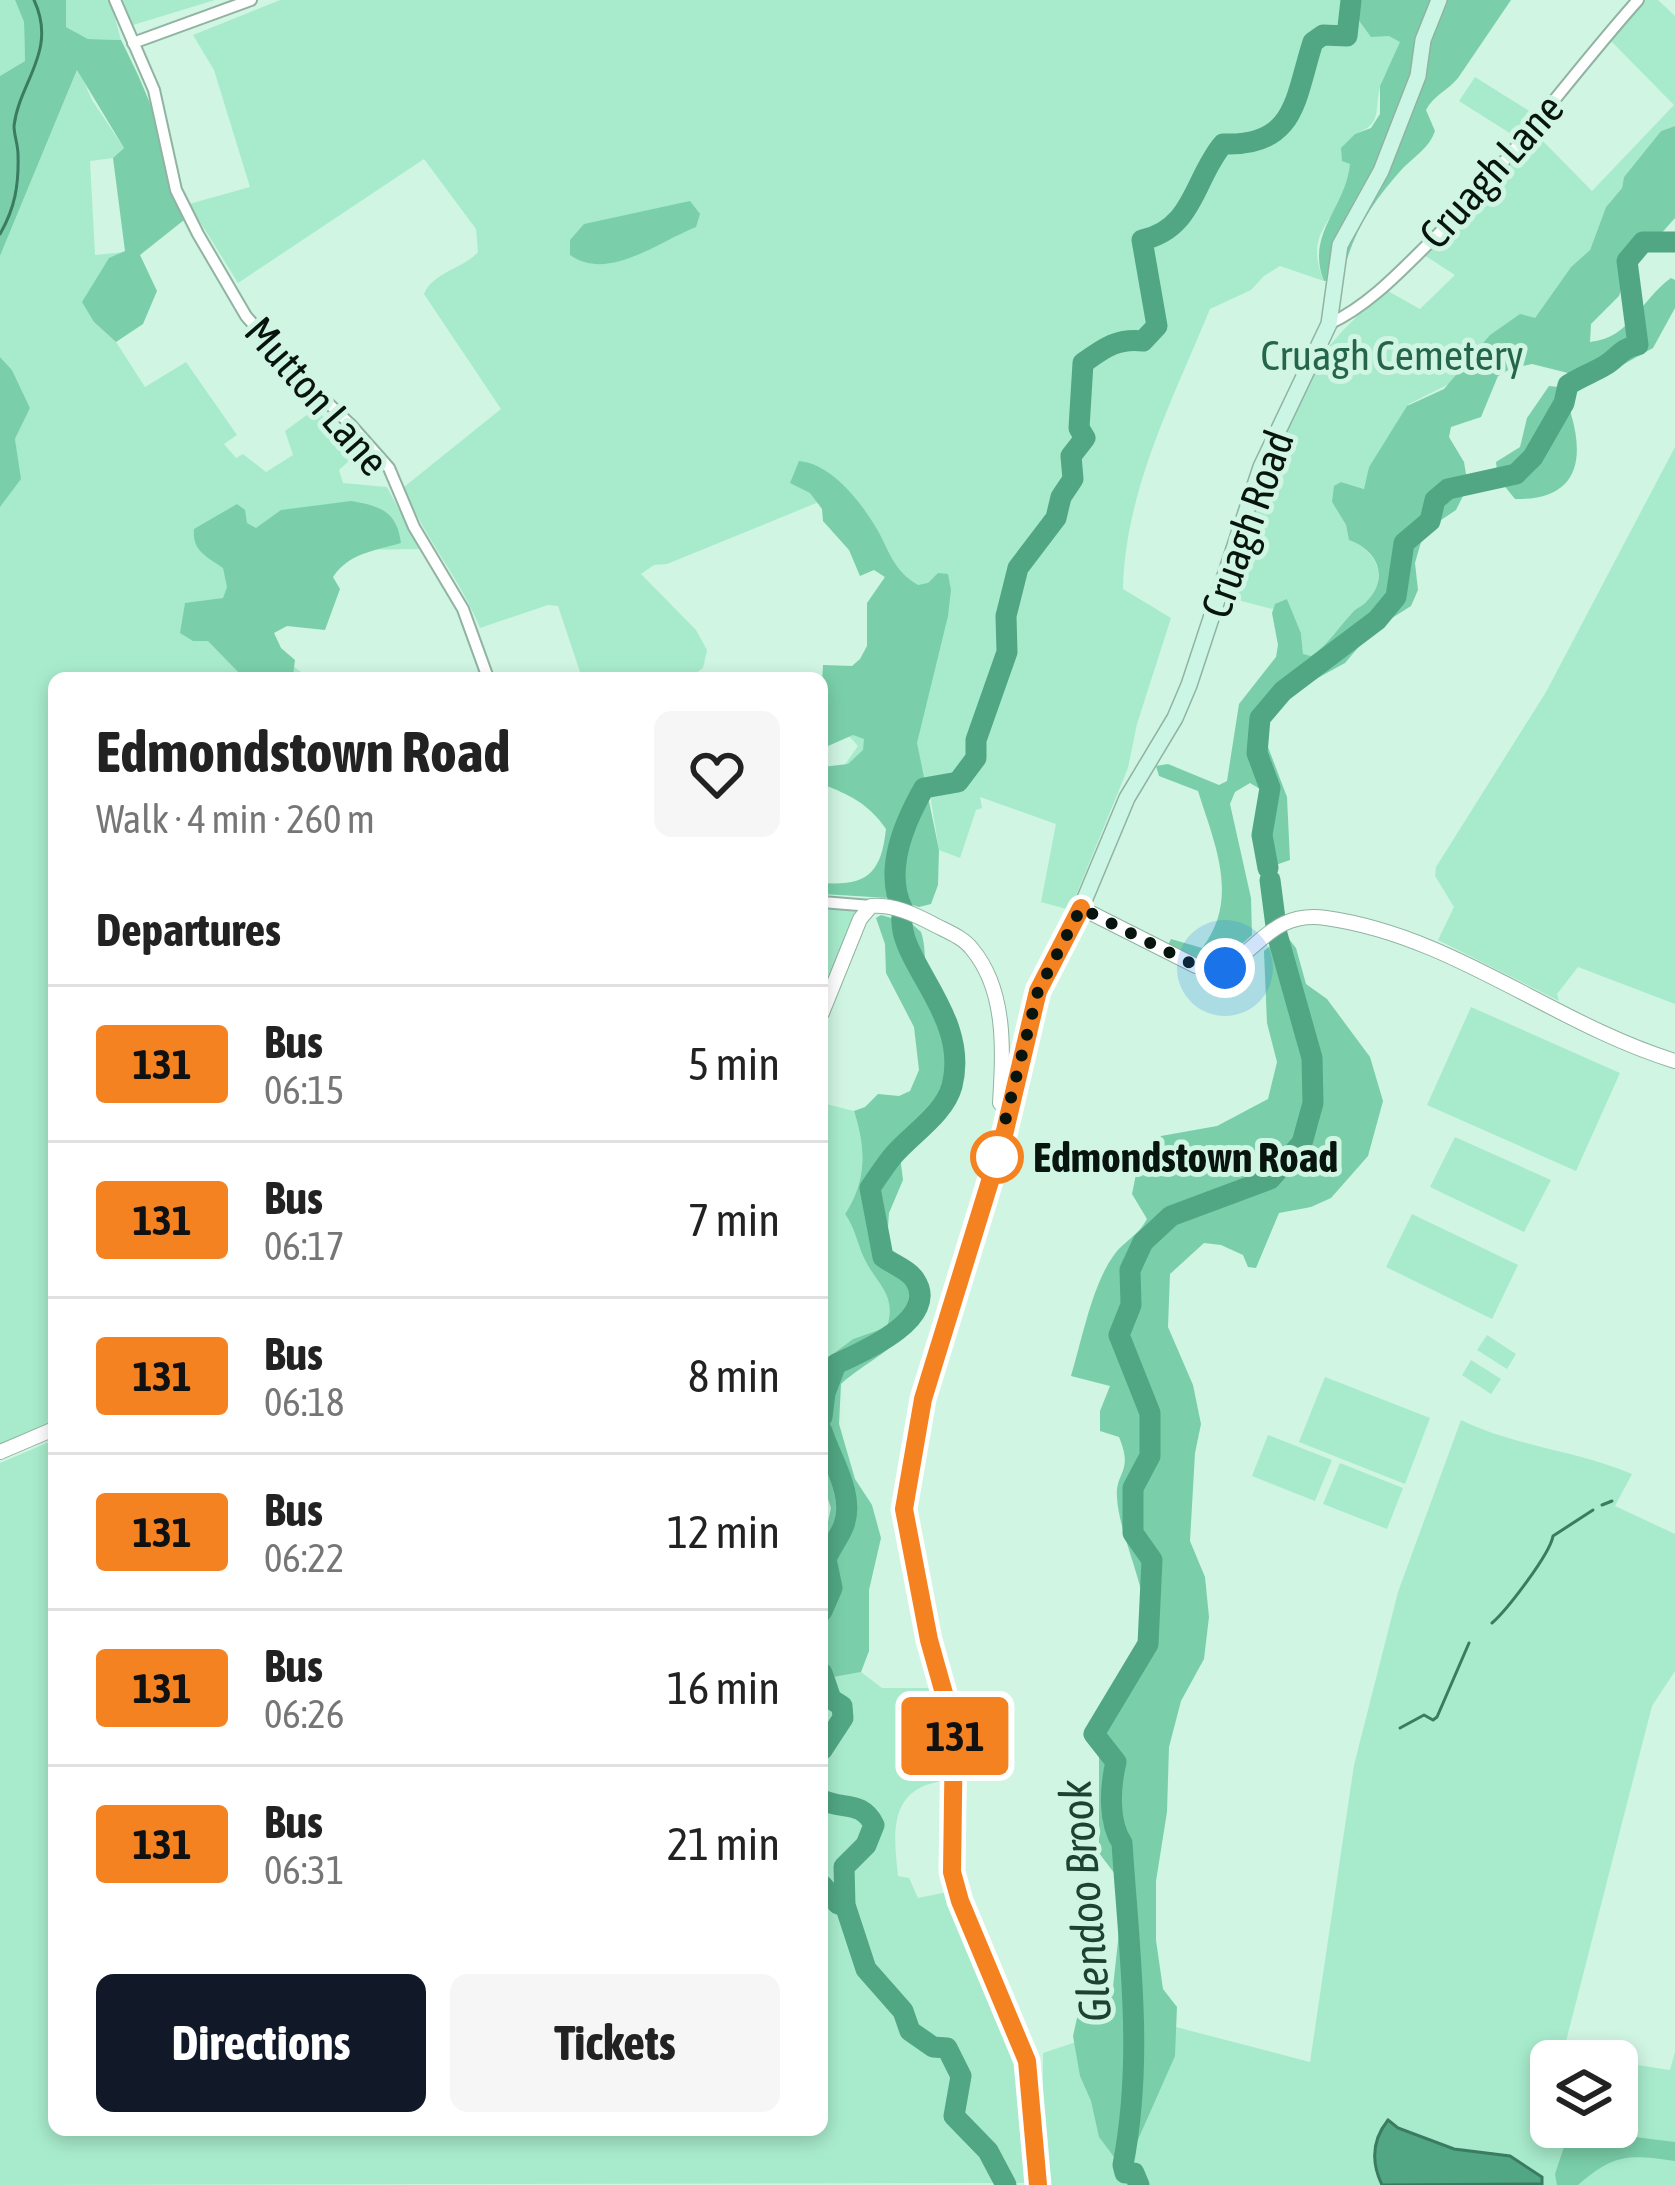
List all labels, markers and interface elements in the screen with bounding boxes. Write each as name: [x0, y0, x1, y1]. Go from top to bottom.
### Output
street label: Cruagh Lane: [1409, 84, 1573, 258]
street label: Mutton Lane: [235, 307, 399, 485]
park label: Cruagh Cemetery: [1260, 331, 1524, 379]
street label: Cruagh Road: [1191, 424, 1303, 624]
button: heart: [654, 711, 780, 837]
text: Edmondstown Road: [96, 719, 510, 784]
text: Walk · 4 min · 260 m: [96, 797, 375, 841]
text: Departures: [96, 904, 281, 956]
your location: [1195, 938, 1255, 998]
text: Bus: [264, 1016, 323, 1068]
text: 5 min: [688, 1038, 780, 1090]
text: 131: [132, 1040, 192, 1088]
text: 06:15: [264, 1068, 344, 1112]
marker: Edmondstown Road: [972, 1132, 1022, 1182]
place label: Edmondstown Road: [1033, 1133, 1338, 1181]
text: Bus: [264, 1172, 323, 1224]
text: 7 min: [688, 1194, 780, 1246]
text: 131: [132, 1196, 192, 1244]
text: 06:17: [264, 1224, 344, 1268]
text: Bus: [264, 1328, 323, 1380]
text: 8 min: [688, 1350, 780, 1402]
text: 131: [132, 1352, 192, 1400]
text: 06:18: [264, 1380, 344, 1424]
text: Bus: [264, 1484, 323, 1536]
text: 12 min: [667, 1506, 780, 1558]
text: 131: [132, 1508, 192, 1556]
text: 06:22: [264, 1536, 344, 1580]
text: Bus: [264, 1640, 323, 1692]
text: 16 min: [667, 1662, 780, 1714]
text: 131: [132, 1664, 192, 1712]
text: 06:26: [264, 1692, 344, 1736]
line badge: 131: [886, 1697, 1024, 1775]
text: 131: [925, 1712, 985, 1760]
water label: Glendoo Brook: [1048, 1777, 1121, 2024]
text: Bus: [264, 1796, 323, 1848]
text: 21 min: [667, 1818, 780, 1870]
text: 131: [132, 1820, 192, 1868]
text: 06:31: [264, 1848, 344, 1892]
button: Directions: [96, 1974, 426, 2112]
button: Tickets: [450, 1974, 780, 2112]
map controls: [1530, 2040, 1638, 2148]
button: layers: [1530, 2040, 1638, 2148]

